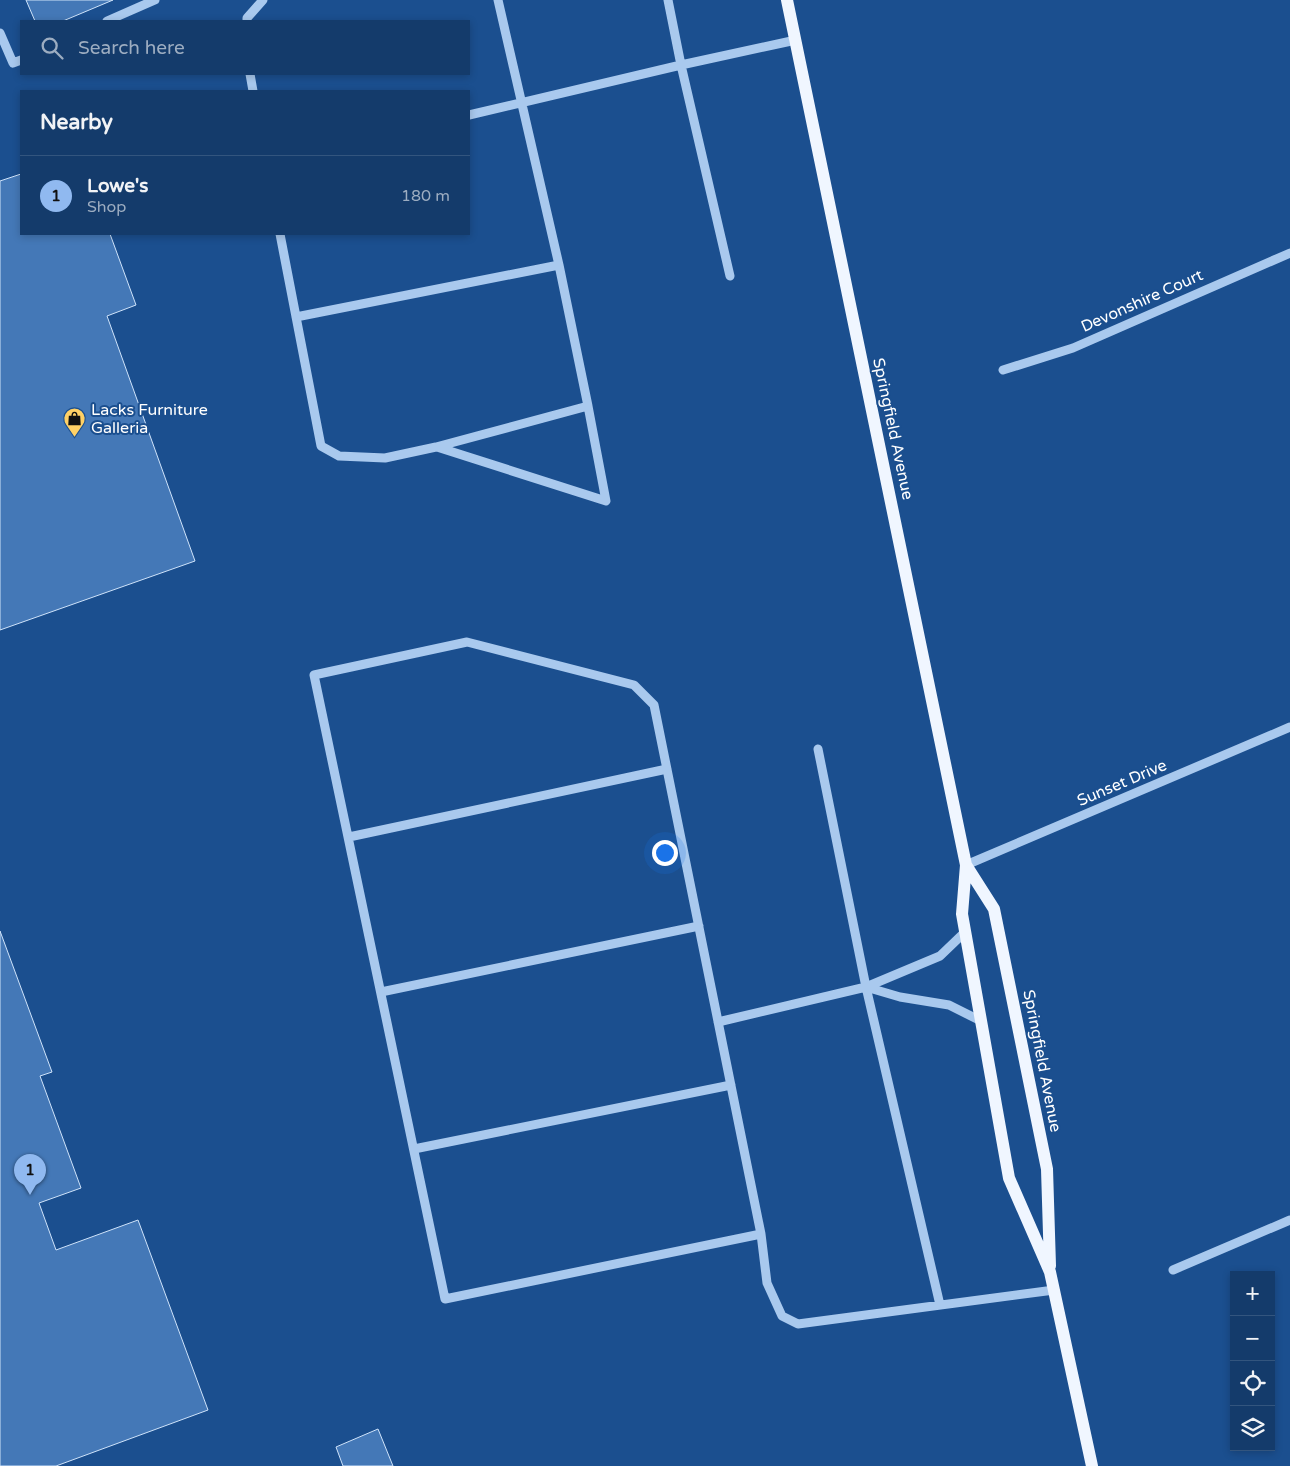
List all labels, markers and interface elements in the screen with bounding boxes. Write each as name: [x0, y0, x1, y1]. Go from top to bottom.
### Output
search box: [20, 20, 470, 75]
icon: search: [38, 34, 66, 62]
text: Search here: [78, 37, 185, 59]
text: Nearby: [40, 110, 113, 135]
text: Lowe's: [87, 175, 148, 197]
text: 1: [51, 186, 61, 206]
text: 180 m: [401, 186, 450, 206]
text: Shop: [87, 197, 126, 217]
street label: Devonshire Court: [1078, 265, 1206, 337]
street label: Springfield Avenue: [868, 356, 918, 502]
place label: Lacks Furniture Galleria: [91, 400, 208, 438]
shop icon: Lacks Furniture Galleria: [63, 407, 87, 438]
street label: Sunset Drive: [1074, 755, 1170, 811]
your location: [652, 840, 678, 866]
street label: Springfield Avenue: [1018, 988, 1066, 1134]
pin: 1: [14, 1154, 46, 1195]
map controls: [1230, 1271, 1275, 1451]
button: +: [1230, 1271, 1275, 1316]
button: −: [1230, 1316, 1275, 1361]
button: locate: [1230, 1361, 1275, 1406]
button: layers: [1230, 1406, 1275, 1451]

